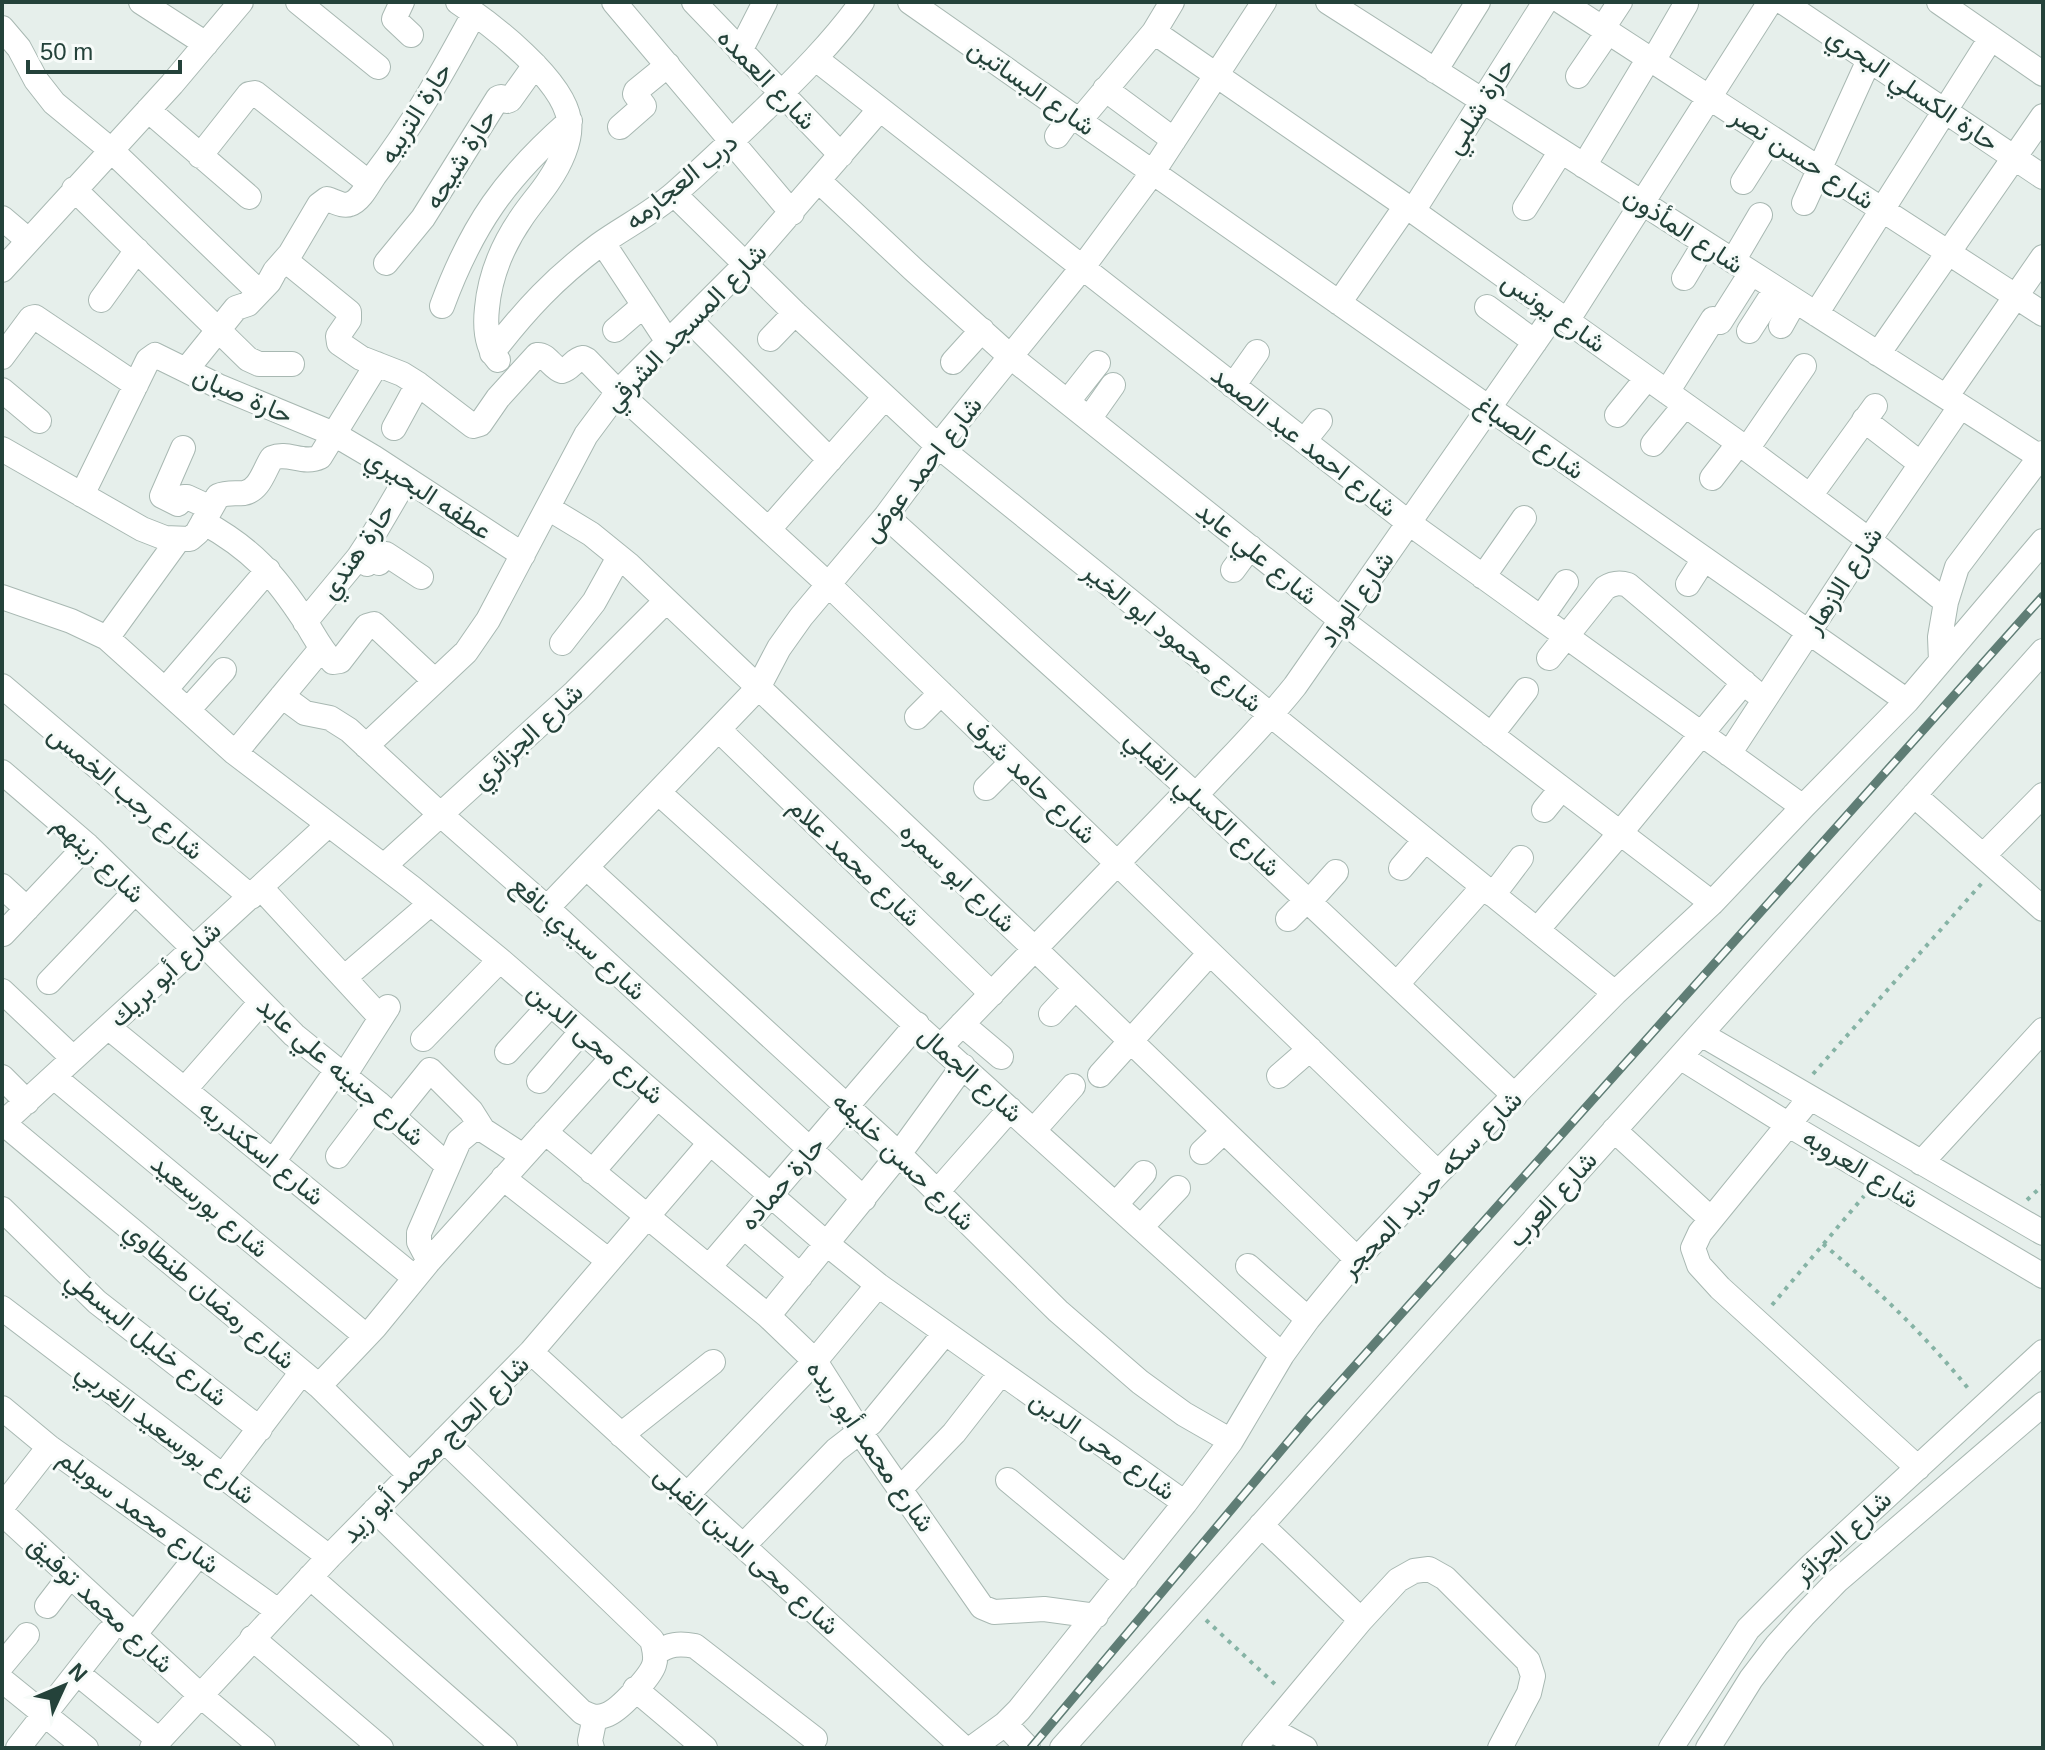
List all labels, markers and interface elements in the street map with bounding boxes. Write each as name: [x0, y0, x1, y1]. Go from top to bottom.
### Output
street label: حارة الكسلي البحري: [1818, 21, 2004, 162]
street label: شارع العمده: [709, 22, 823, 138]
scale bar: [28, 24, 180, 74]
street label: شارع البساتين: [961, 32, 1101, 144]
text: 50 m: [40, 38, 93, 65]
street label: حارة شلبي: [1438, 52, 1525, 163]
street label: حارة التربيه: [372, 57, 459, 170]
street label: شارع حسن نصر: [1723, 100, 1880, 218]
street label: حارة شيحه: [418, 104, 503, 215]
street label: درب العجارمه: [619, 126, 744, 236]
street label: شارع المأذون: [1617, 180, 1749, 282]
street label: شارع المسجد الشرقي: [597, 237, 777, 421]
street label: شارع يونس: [1494, 265, 1612, 361]
street label: شارع احمد عبد الصمد: [1203, 359, 1403, 525]
street label: حارة صبان: [188, 360, 297, 431]
street label: شارع الصباغ: [1468, 389, 1590, 488]
street label: شارع احمد عوض: [856, 390, 991, 550]
street label: عطفه البحيري: [357, 442, 497, 551]
street label: شارع علي عابد: [1187, 495, 1324, 616]
street label: حارة هندي: [313, 498, 406, 608]
street label: شارع الازهار: [1797, 521, 1891, 641]
street label: شارع الوراد: [1312, 545, 1402, 654]
street label: شارع محمود ابو الخير: [1075, 555, 1268, 721]
street label: شارع الجزائري: [465, 677, 593, 800]
street label: شارع حامد شرف: [957, 710, 1103, 852]
street label: شارع رجب الخمس: [40, 718, 210, 868]
street label: شارع الكسلي القبلي: [1115, 723, 1287, 887]
street label: شارع محمد علام: [781, 792, 927, 935]
street label: شارع زينهم: [45, 809, 151, 911]
street label: شارع ابو سمره: [892, 816, 1022, 940]
street label: شارع سيدي نافع: [502, 870, 652, 1011]
street label: شارع أبو بريك: [103, 915, 229, 1035]
street label: شارع محى الدين: [520, 976, 670, 1112]
street label: شارع جنينه علي عابد: [247, 990, 431, 1157]
street label: شارع الجمال: [911, 1020, 1029, 1131]
street label: شارع سكه حديد المحجر: [1333, 1084, 1530, 1287]
street label: شارع حسن خليفه: [824, 1085, 981, 1239]
street label: شارع اسكندريه: [191, 1092, 331, 1214]
street label: شارع العروبه: [1796, 1122, 1925, 1217]
street label: حارة حماده: [733, 1130, 832, 1237]
street label: شارع العرب: [1501, 1145, 1605, 1255]
street label: شارع بورسعيد: [143, 1148, 275, 1266]
street label: شارع رمضان طنطاوي: [114, 1215, 302, 1380]
street label: شارع خليل البسطي: [56, 1264, 234, 1417]
street label: شارع الحاج محمد أبو زيد: [335, 1349, 537, 1551]
street label: شارع محمد أبو ريده: [798, 1354, 941, 1539]
street label: شارع بورسعيد الغربي: [67, 1356, 261, 1515]
street label: شارع محى الدين: [1023, 1384, 1181, 1509]
street label: شارع محمد سويلم: [51, 1442, 225, 1582]
street label: شارع محى الدين القبلى: [646, 1459, 846, 1643]
street label: شارع الجزائر: [1786, 1484, 1899, 1593]
street label: شارع محمد توفيق: [20, 1529, 180, 1681]
north arrow: [24, 1646, 104, 1726]
text: N: [64, 1658, 93, 1687]

